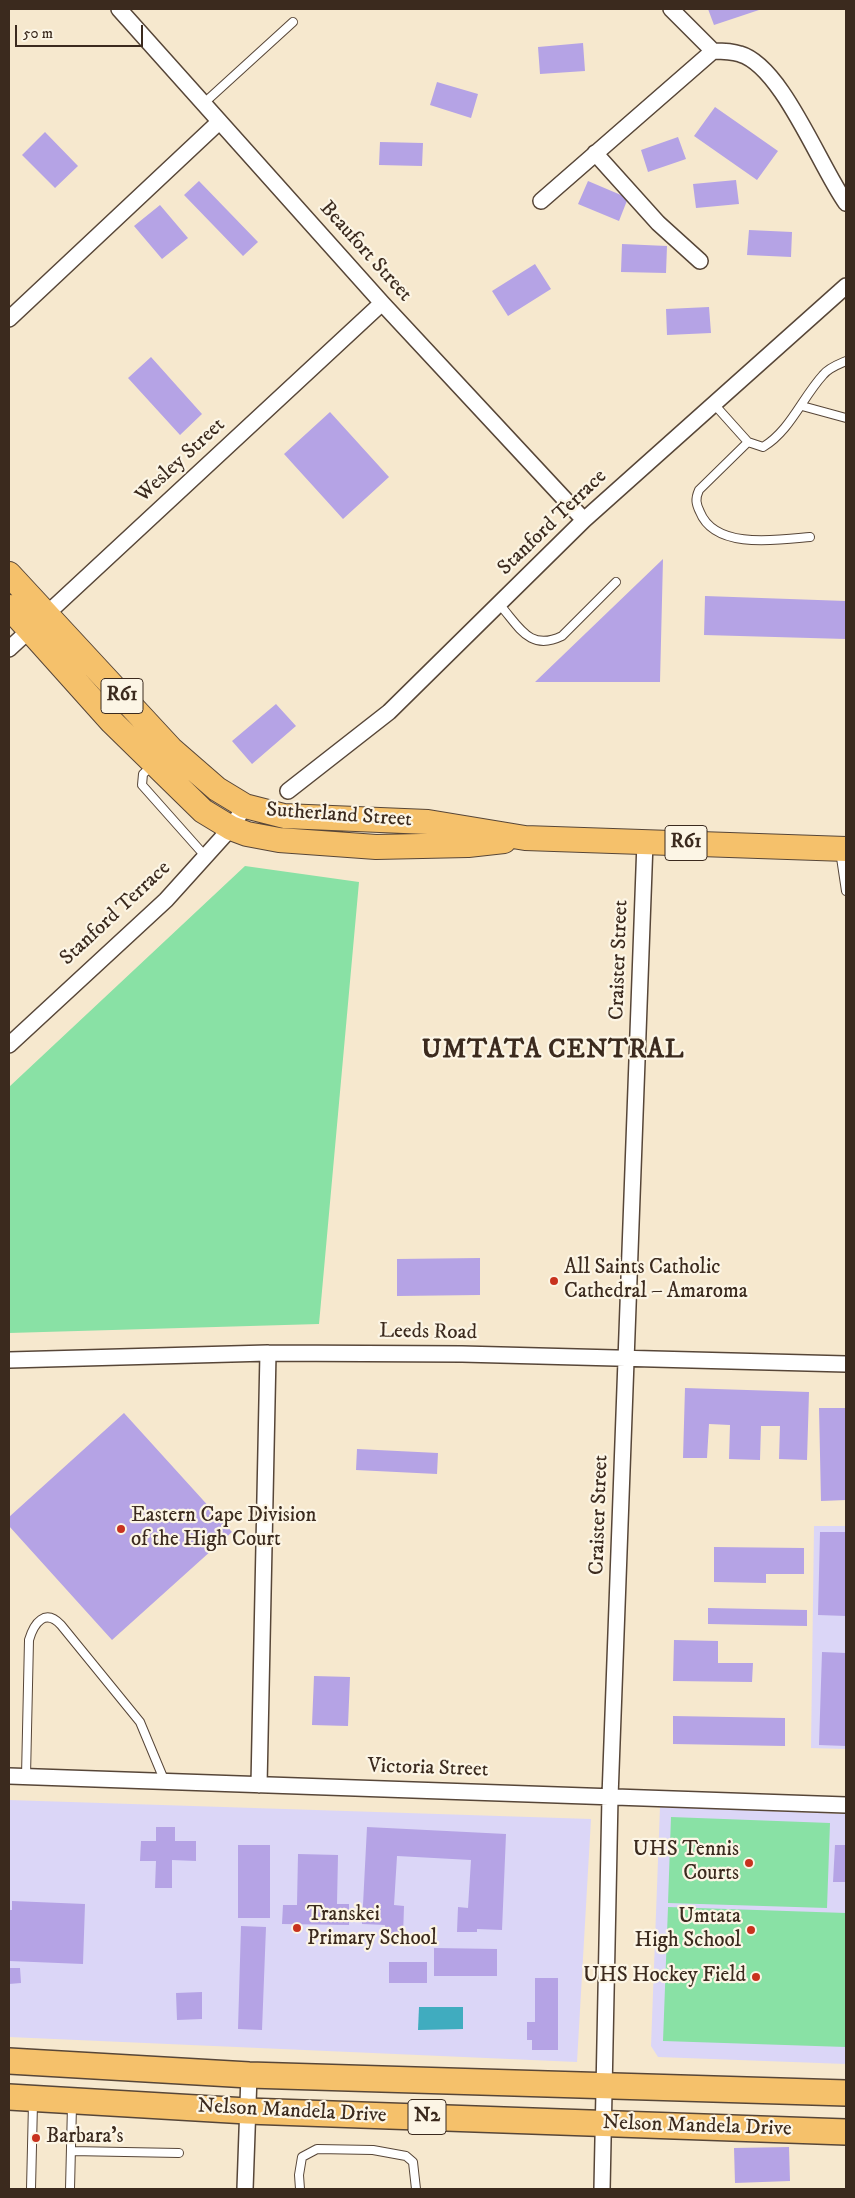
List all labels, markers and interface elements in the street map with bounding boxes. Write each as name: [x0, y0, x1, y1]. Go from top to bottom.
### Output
scale bar: [18, 15, 145, 47]
text: 50 m: [23, 24, 53, 43]
street label: Beaufort Street: [313, 197, 417, 307]
street label: Wesley Street: [131, 413, 231, 509]
street label: Stanford Terrace: [493, 465, 613, 581]
road number: R61: [101, 678, 143, 714]
street label: Sutherland Street: [265, 798, 413, 834]
road number: R61: [665, 826, 707, 860]
street label: Stanford Terrace: [56, 856, 176, 972]
street label: Craister Street: [605, 899, 635, 1021]
district label: UMTATA CENTRAL: [420, 1036, 686, 1068]
place label: All Saints Catholic Cathedral – Amaroma: [564, 1256, 748, 1306]
marker: All Saints Catholic Cathedral – Amaroma: [548, 1275, 560, 1287]
street label: Leeds Road: [379, 1320, 477, 1346]
street label: Craister Street: [585, 1454, 615, 1576]
place label: Eastern Cape Division of the High Court: [131, 1504, 316, 1554]
marker: Eastern Cape Division of the High Court: [115, 1523, 127, 1535]
street label: Victoria Street: [367, 1754, 489, 1784]
place label: UHS Tennis Courts: [633, 1838, 739, 1888]
marker: UHS Tennis Courts: [743, 1857, 755, 1869]
place label: Transkei Primary School: [307, 1903, 437, 1953]
place label: Umtata High School: [635, 1905, 741, 1955]
marker: Transkei Primary School: [291, 1922, 303, 1934]
marker: Umtata High School: [745, 1924, 757, 1936]
place label: UHS Hockey Field: [583, 1964, 746, 1990]
marker: UHS Hockey Field: [750, 1971, 762, 1983]
street label: Nelson Mandela Drive: [197, 2094, 387, 2130]
road number: N2: [408, 2100, 446, 2134]
street label: Nelson Mandela Drive: [602, 2111, 792, 2143]
place label: Barbara's: [46, 2125, 123, 2151]
marker: Barbara's: [30, 2132, 42, 2144]

